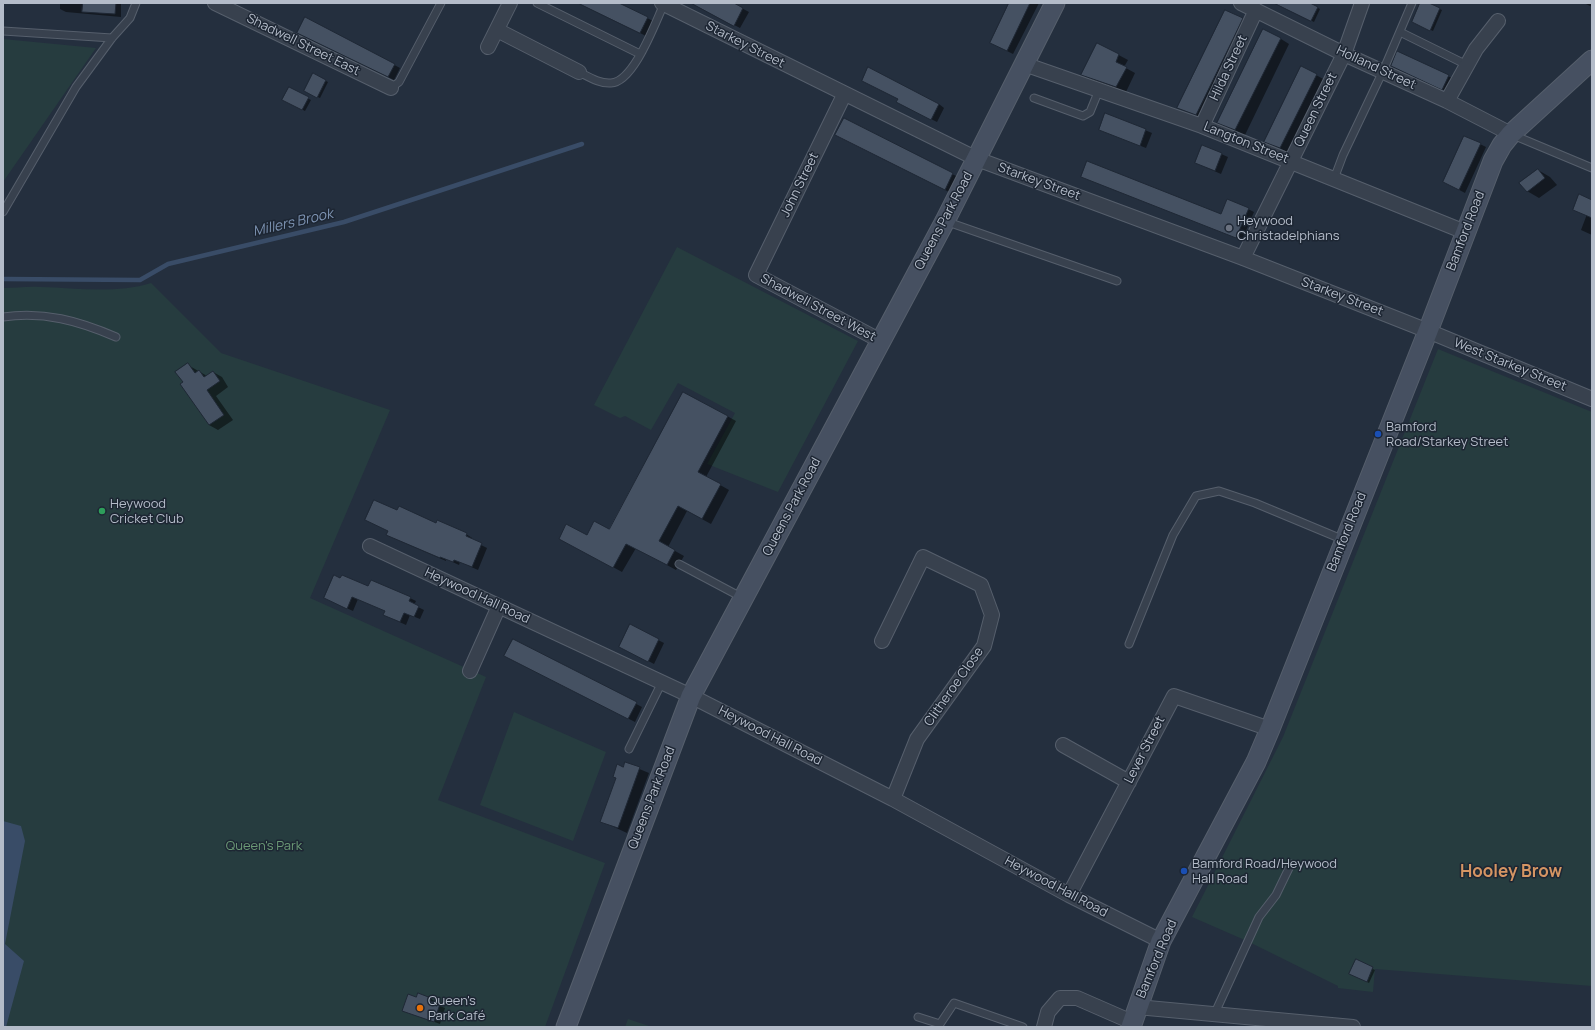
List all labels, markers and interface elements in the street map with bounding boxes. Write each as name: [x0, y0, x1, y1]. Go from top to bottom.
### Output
street label: Shadwell Street East: [244, 11, 362, 79]
street label: Starkey Street: [703, 18, 787, 72]
street label: Hilda Street: [1207, 33, 1251, 103]
street label: Holland Street: [1334, 43, 1418, 93]
street label: Queen Street: [1291, 70, 1341, 150]
street label: Langton Street: [1201, 119, 1291, 167]
street label: John Street: [778, 150, 822, 220]
street label: Starkey Street: [996, 160, 1082, 204]
street label: Queens Park Road: [912, 169, 976, 273]
street label: Bamford Road: [1444, 189, 1488, 273]
water label: Millers Brook: [251, 206, 335, 240]
place label: Heywood Christadelphians: [1237, 213, 1340, 244]
marker: Heywood Christadelphians: [1224, 223, 1234, 233]
street label: Shadwell Street West: [758, 271, 878, 345]
street label: Starkey Street: [1299, 274, 1385, 320]
street label: West Starkey Street: [1451, 335, 1569, 395]
place label: Bamford Road/Starkey Street: [1386, 419, 1508, 450]
marker: Bamford Road/Starkey Street: [1373, 429, 1383, 439]
street label: Queens Park Road: [760, 455, 824, 559]
street label: Bamford Road: [1324, 490, 1370, 574]
place label: Heywood Cricket Club: [110, 496, 184, 527]
marker: Heywood Cricket Club: [97, 506, 107, 516]
street label: Heywood Hall Road: [422, 565, 532, 627]
street label: Clitheroe Close: [921, 645, 987, 729]
street label: Heywood Hall Road: [716, 703, 824, 769]
street label: Lever Street: [1121, 714, 1169, 786]
street label: Queens Park Road: [625, 745, 679, 851]
park label: Queen's Park: [226, 838, 302, 854]
street label: Heywood Hall Road: [1002, 853, 1110, 921]
place label: Bamford Road/Heywood Hall Road: [1192, 856, 1337, 887]
district label: Hooley Brow: [1460, 862, 1562, 882]
marker: Bamford Road/Heywood Hall Road: [1179, 866, 1189, 876]
street label: Bamford Road: [1133, 917, 1181, 1001]
place label: Queen's Park Café: [428, 993, 485, 1024]
marker: Queen's Park Café: [415, 1003, 425, 1013]

